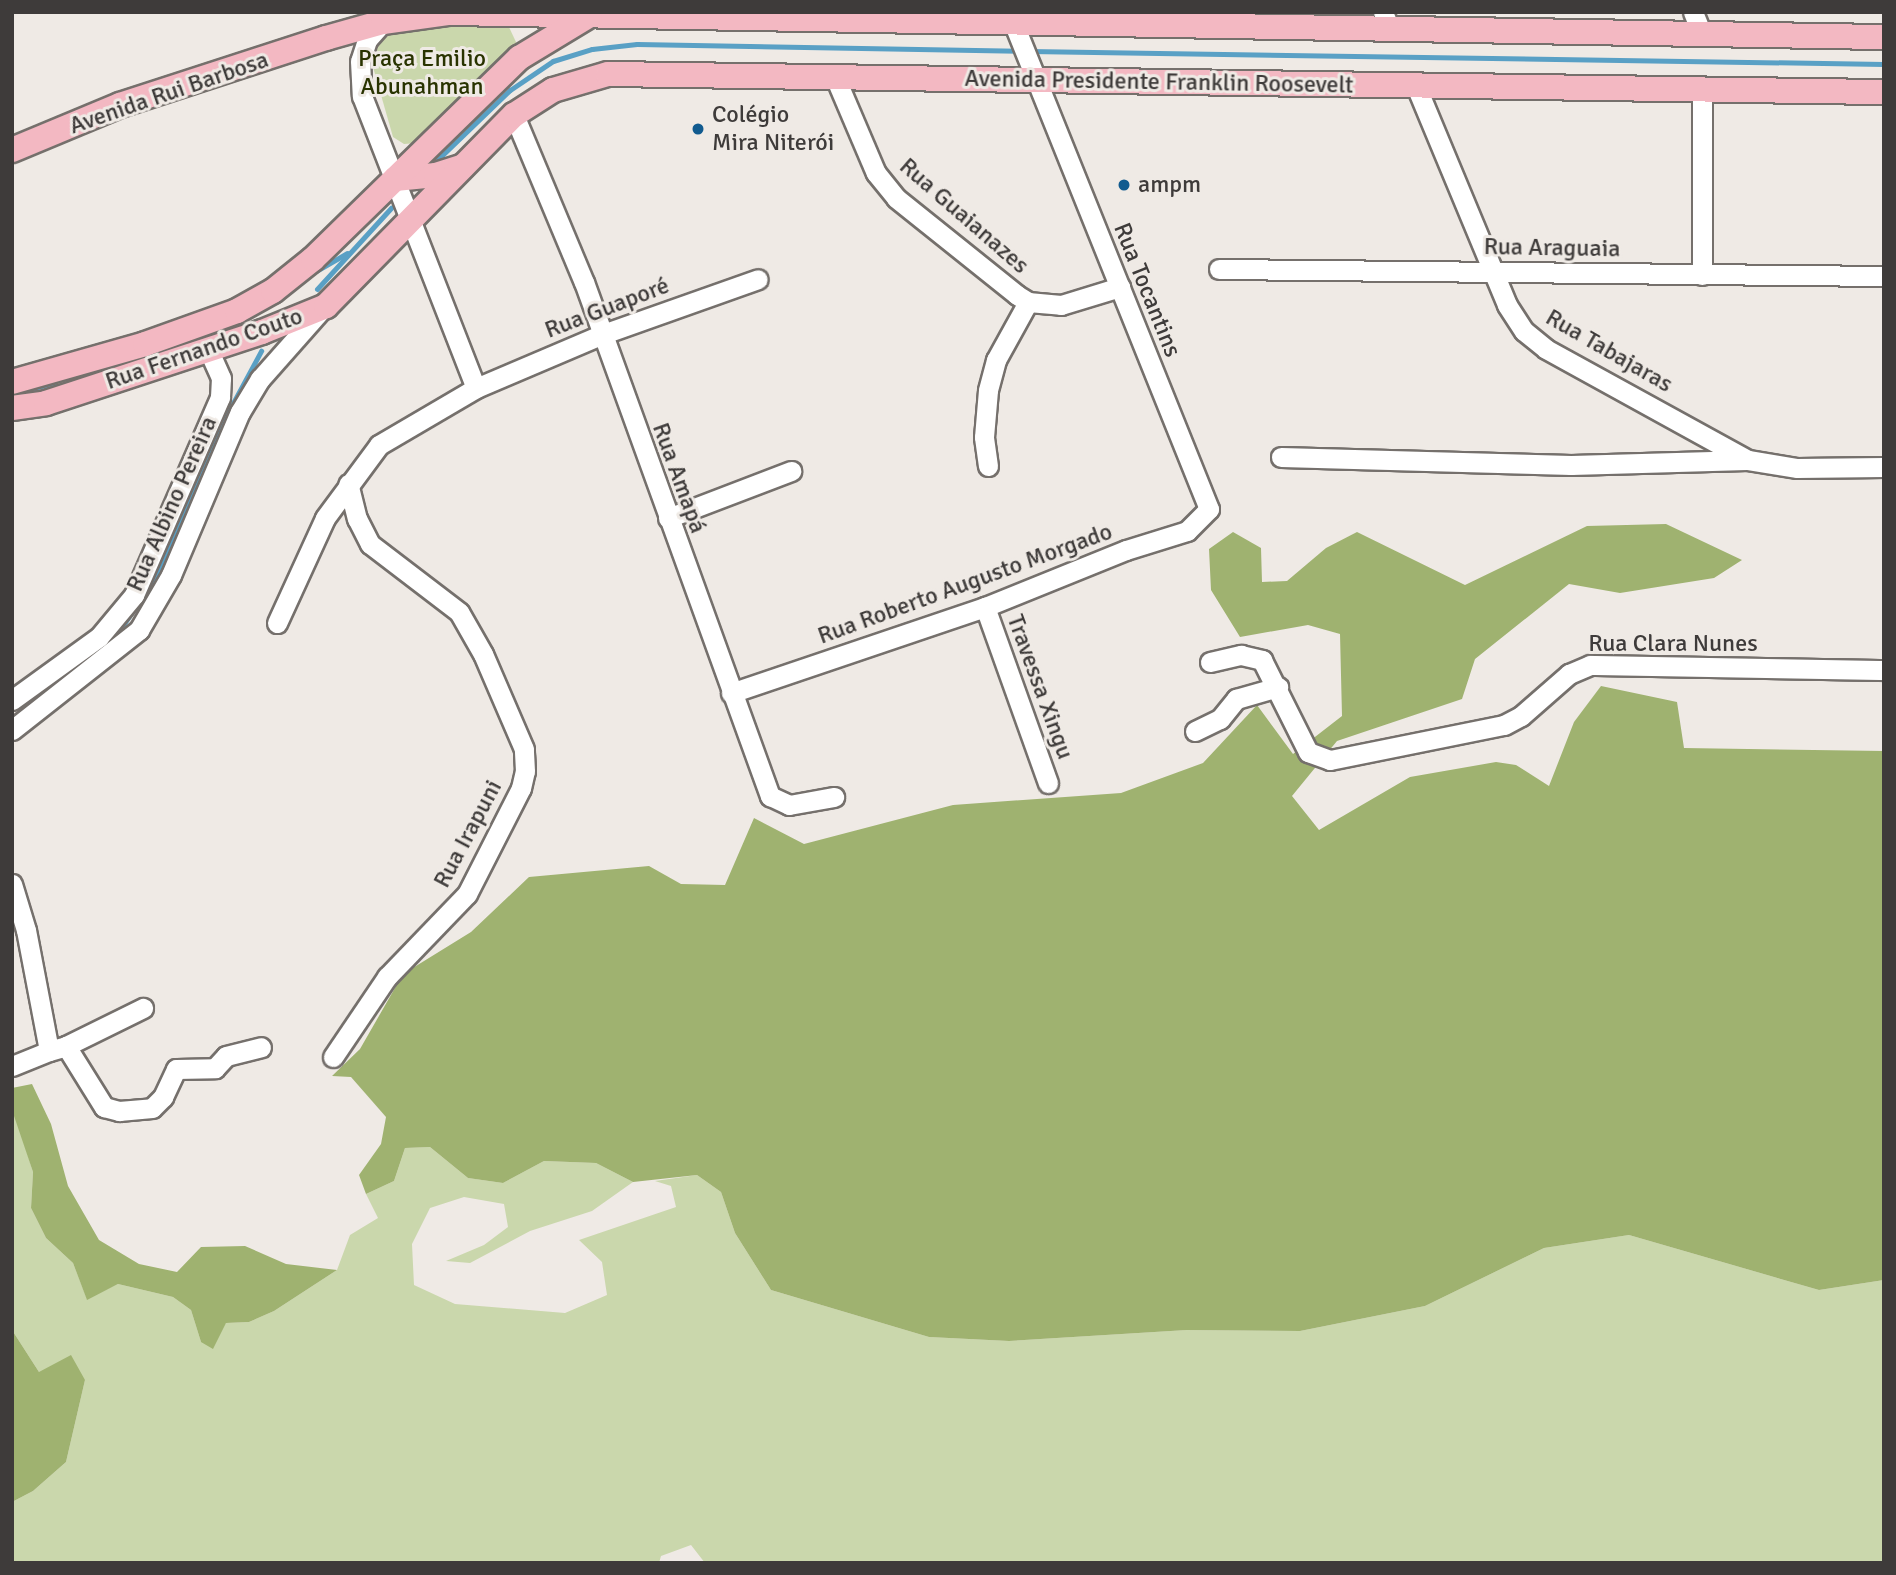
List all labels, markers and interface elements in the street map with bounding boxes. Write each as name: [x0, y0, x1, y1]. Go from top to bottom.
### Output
street label: Avenida Rui Barbosa: [66, 45, 272, 141]
park label: Praça Emilio Abunahman: [358, 45, 486, 101]
street label: Avenida Presidente Franklin Roosevelt: [964, 64, 1354, 100]
place label: Colégio Mira Niterói: [712, 101, 834, 157]
marker: Colégio Mira Niterói: [690, 121, 706, 137]
street label: Rua Guaianazes: [893, 152, 1035, 280]
place label: ampm: [1138, 171, 1201, 199]
marker: ampm: [1116, 177, 1132, 193]
street label: Rua Tocantins: [1107, 219, 1187, 361]
street label: Rua Araguaia: [1483, 232, 1621, 264]
street label: Rua Guaporé: [541, 271, 673, 345]
street label: Rua Fernando Couto: [102, 302, 306, 396]
street label: Rua Tabajaras: [1540, 303, 1678, 399]
street label: Rua Albino Pereira: [120, 412, 224, 596]
street label: Rua Amapá: [646, 419, 712, 537]
street label: Rua Roberto Augusto Morgado: [814, 517, 1116, 651]
street label: Travessa Xingu: [1001, 611, 1079, 763]
street label: Rua Clara Nunes: [1588, 630, 1758, 658]
street label: Rua Irapuni: [428, 775, 508, 893]

